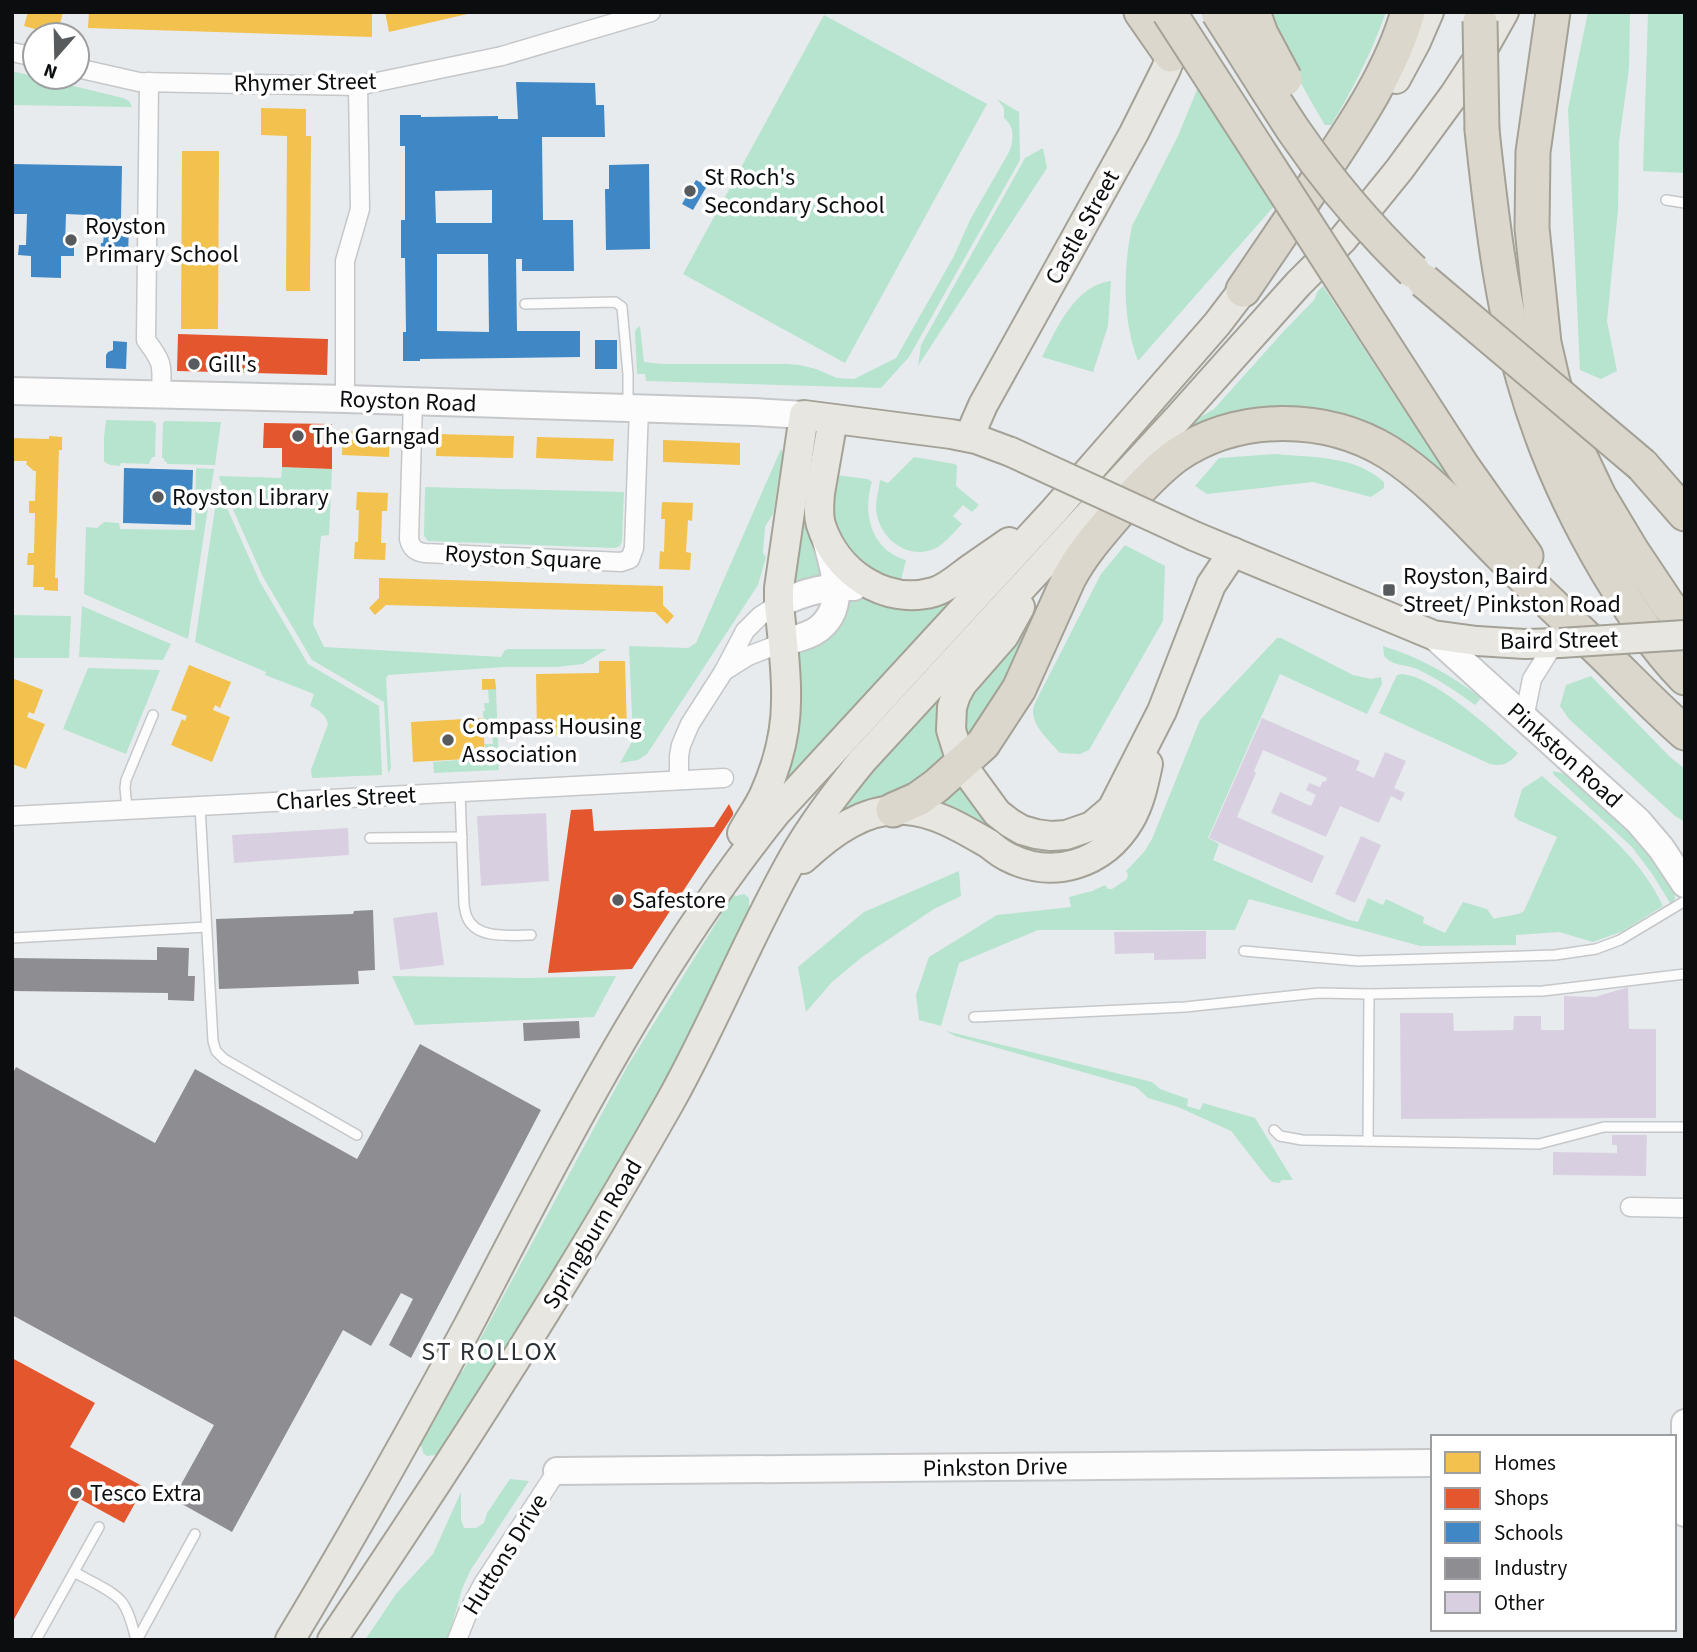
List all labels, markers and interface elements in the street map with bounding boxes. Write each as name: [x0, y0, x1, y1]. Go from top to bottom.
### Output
north arrow: [21, 21, 91, 91]
text: N: [40, 56, 61, 85]
street label: Rhymer Street: [233, 64, 377, 101]
place label: St Roch's Secondary School: [704, 160, 885, 223]
street label: Castle Street: [1036, 163, 1128, 291]
marker: St Roch's Secondary School: [682, 183, 698, 199]
place label: Royston Primary School: [85, 209, 239, 272]
marker: Royston Primary School: [63, 232, 79, 248]
place label: Gill's: [208, 347, 257, 382]
marker: Gill's: [186, 356, 202, 372]
street label: Royston Road: [339, 382, 477, 421]
place label: The Garngad: [312, 419, 440, 454]
marker: The Garngad: [290, 428, 306, 444]
place label: Royston Library: [172, 480, 329, 515]
marker: Royston Library: [150, 489, 166, 505]
street label: Royston Square: [444, 536, 602, 579]
place label: Royston, Baird Street/ Pinkston Road: [1403, 559, 1621, 622]
marker: Royston, Baird Street/ Pinkston Road: [1381, 582, 1397, 598]
street label: Baird Street: [1499, 622, 1619, 659]
street label: Pinkston Road: [1499, 694, 1630, 817]
place label: Compass Housing Association: [462, 709, 642, 772]
marker: Compass Housing Association: [440, 732, 456, 748]
street label: Charles Street: [275, 777, 417, 820]
place label: Safestore: [632, 883, 726, 918]
marker: Safestore: [610, 892, 626, 908]
street label: Springburn Road: [534, 1153, 651, 1316]
district label: ST ROLLOX: [421, 1333, 559, 1370]
legend: [1431, 1435, 1676, 1631]
text: Homes: [1494, 1448, 1556, 1478]
street label: Pinkston Drive: [922, 1449, 1068, 1486]
place label: Tesco Extra: [90, 1476, 202, 1511]
text: Shops: [1494, 1483, 1549, 1513]
marker: Tesco Extra: [68, 1485, 84, 1501]
street label: Huttons Drive: [454, 1487, 557, 1622]
text: Schools: [1494, 1518, 1563, 1548]
text: Industry: [1494, 1553, 1567, 1583]
text: Other: [1494, 1588, 1545, 1618]

